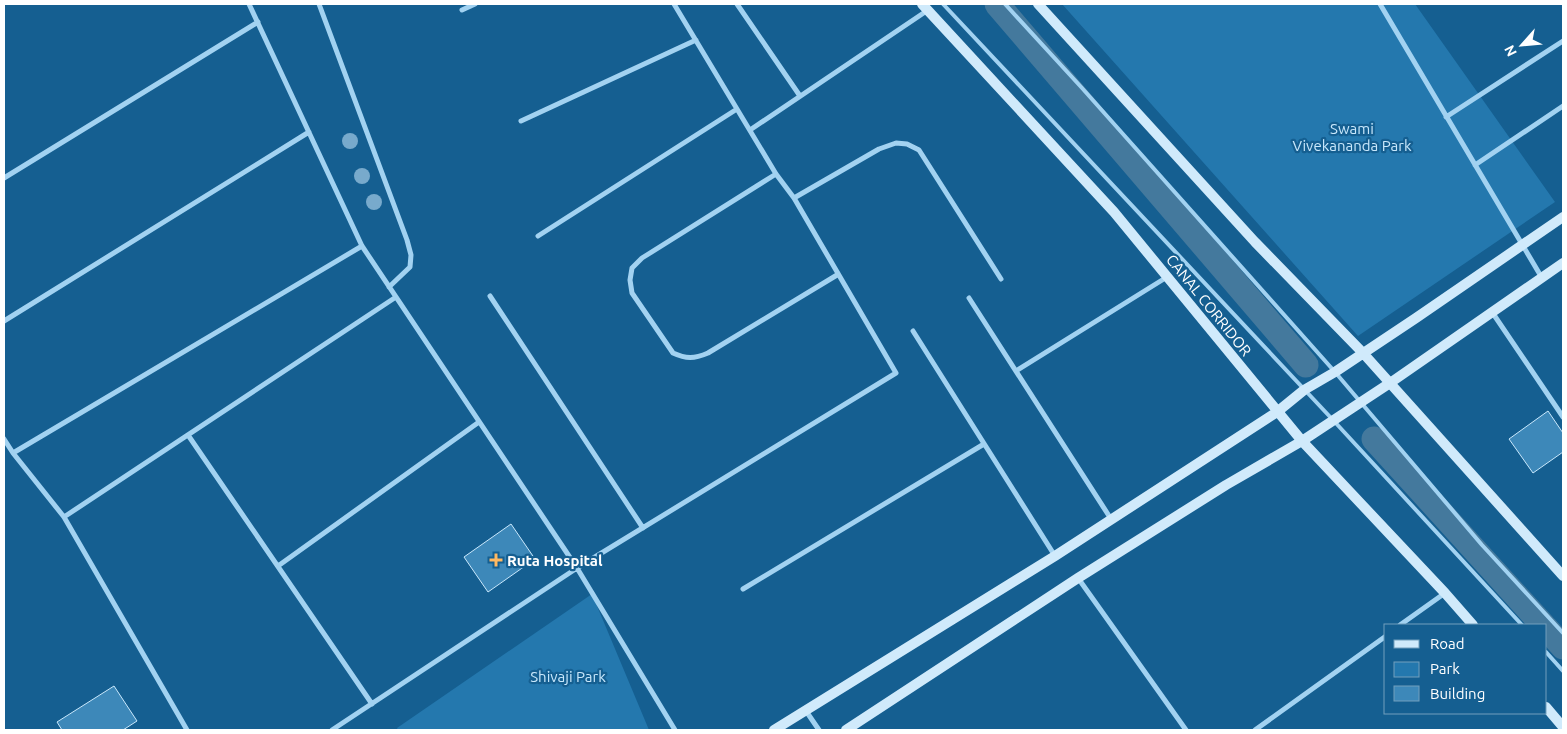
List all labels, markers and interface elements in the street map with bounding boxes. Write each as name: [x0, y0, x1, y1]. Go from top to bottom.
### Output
north arrow: [1497, 20, 1547, 70]
text: N: [1501, 43, 1520, 59]
park label: Swami Vivekananda Park: [1292, 120, 1412, 154]
street label: CANAL CORRIDOR: [1163, 251, 1255, 359]
place label: Ruta Hospital: [507, 552, 603, 569]
marker: Ruta Hospital: [489, 553, 503, 567]
legend: [1384, 624, 1547, 714]
text: Road: [1430, 635, 1465, 652]
text: Park: [1430, 660, 1460, 677]
park label: Shivaji Park: [530, 668, 606, 685]
text: Building: [1430, 685, 1485, 702]

